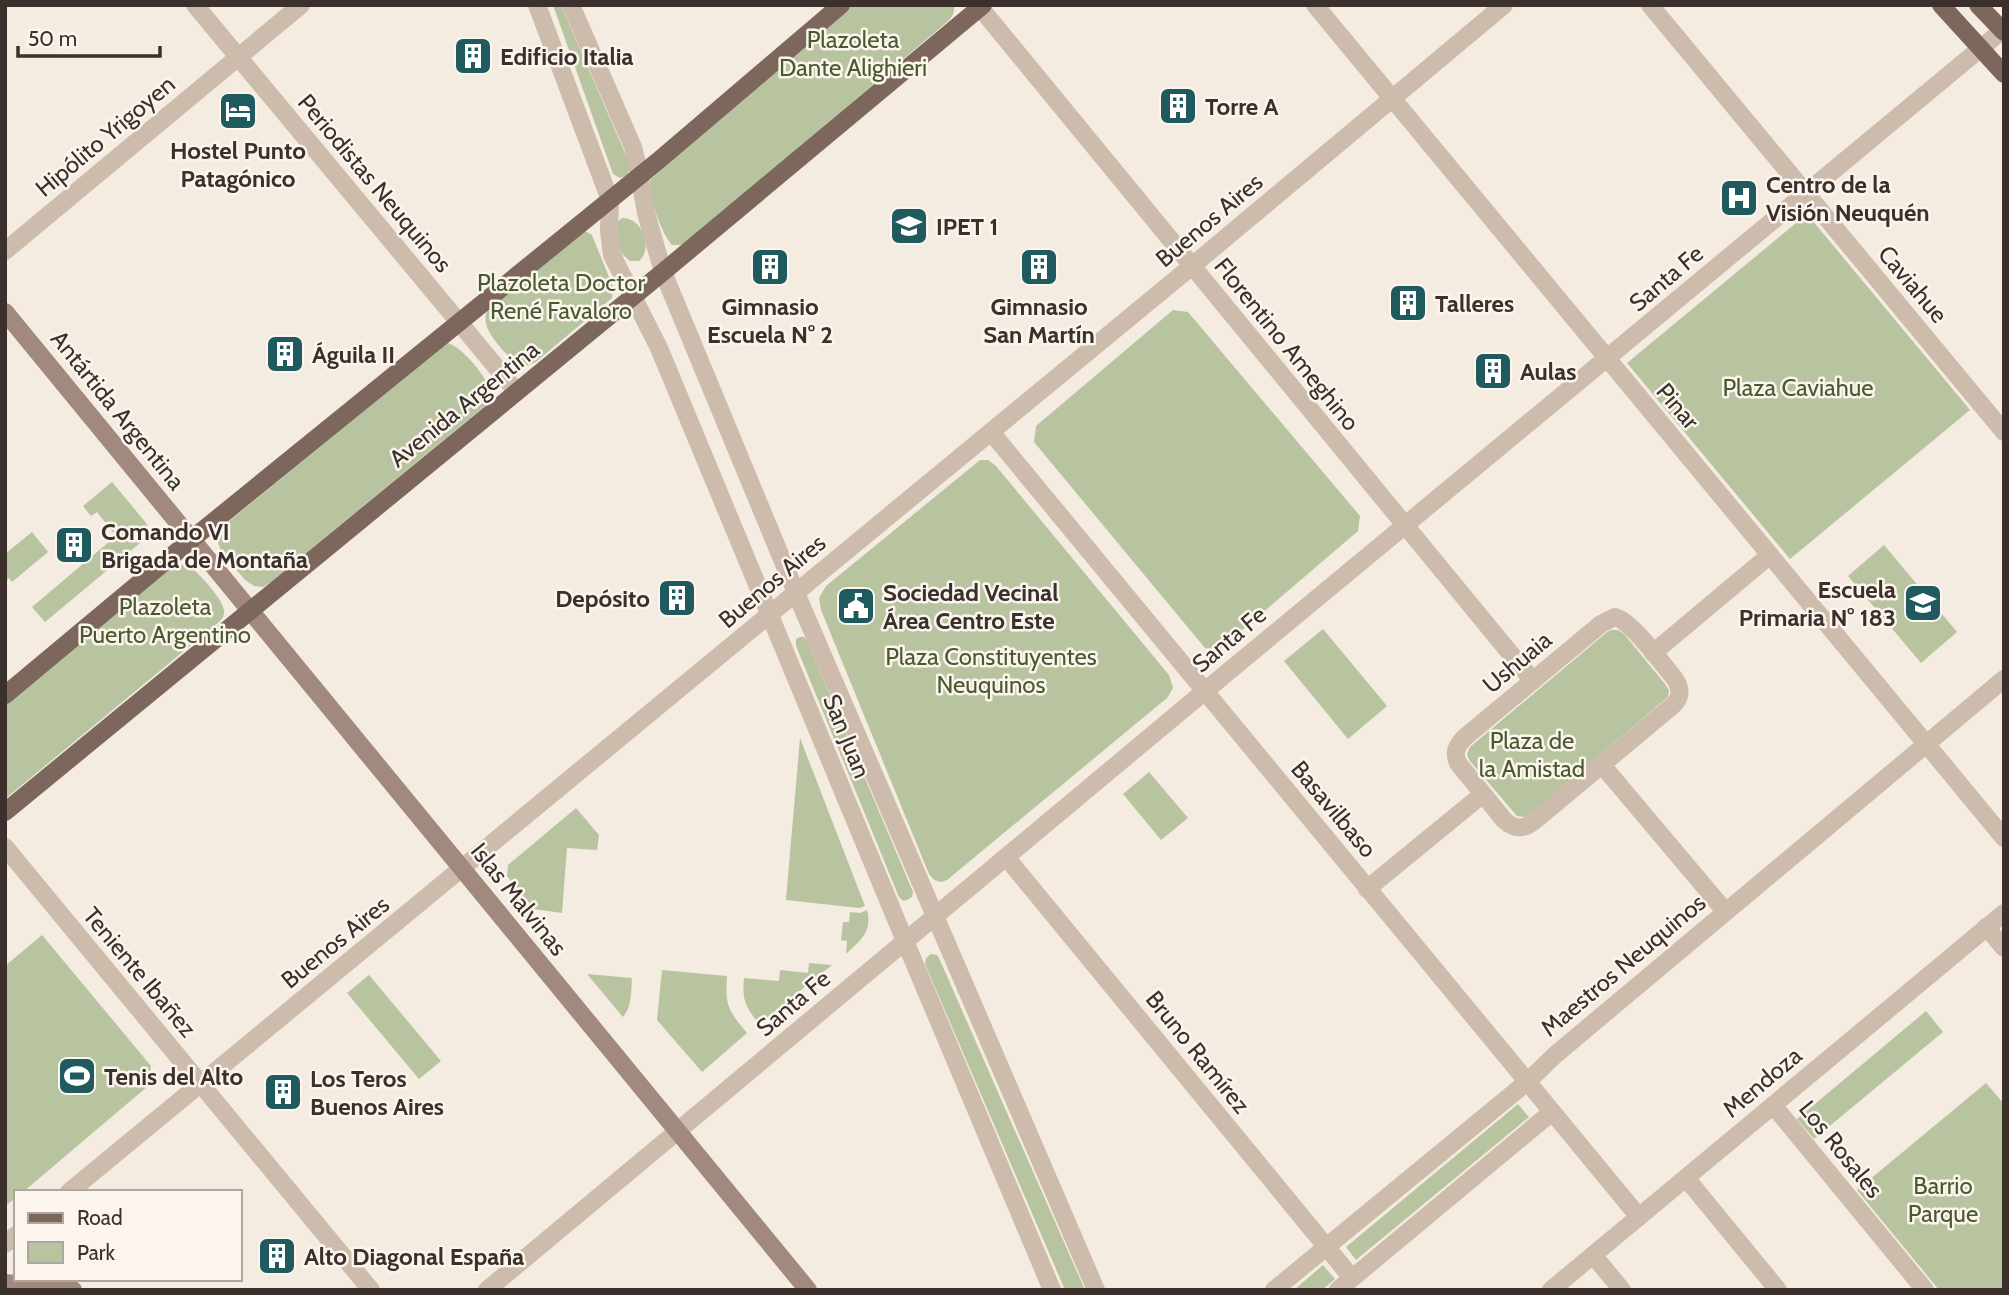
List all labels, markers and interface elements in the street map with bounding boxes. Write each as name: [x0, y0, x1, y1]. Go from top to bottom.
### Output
scale bar: [18, 14, 159, 58]
park label: Plazoleta Dante Alighieri: [779, 25, 927, 82]
text: 50 m: [28, 26, 77, 51]
building icon: Edificio Italia: [452, 35, 494, 77]
place label: Edificio Italia: [500, 42, 634, 71]
street label: Hipólito Yrigoyen: [29, 69, 181, 203]
building icon: Torre A: [1157, 85, 1199, 127]
street label: Periodistas Neuquinos: [292, 88, 458, 278]
hotel icon: Hostel Punto Patagónico: [217, 90, 259, 132]
place label: Torre A: [1205, 92, 1279, 121]
place label: Hostel Punto Patagónico: [170, 136, 306, 193]
street label: Buenos Aires: [1150, 167, 1268, 273]
place label: Centro de la Visión Neuquén: [1766, 170, 1930, 227]
hospital icon: Centro de la Visión Neuquén: [1718, 177, 1760, 219]
school or university icon: IPET 1: [888, 205, 930, 247]
place label: IPET 1: [936, 212, 998, 241]
street label: Santa Fe: [1623, 239, 1709, 317]
street label: Caviahue: [1872, 239, 1954, 329]
building icon: Gimnasio Escuela N° 2: [749, 246, 791, 288]
building icon: Gimnasio San Martín: [1018, 246, 1060, 288]
street label: Florentino Ameghino: [1208, 252, 1366, 436]
park label: Plazoleta Doctor René Favaloro: [477, 268, 645, 325]
building icon: Talleres: [1387, 282, 1429, 324]
place label: Talleres: [1435, 289, 1514, 318]
place label: Gimnasio Escuela N° 2: [707, 292, 833, 349]
place label: Gimnasio San Martín: [983, 292, 1095, 349]
street label: Antártida Argentina: [45, 325, 191, 496]
building icon: Águila II: [264, 333, 306, 375]
street label: Avenida Argentina: [383, 334, 545, 473]
place label: Águila II: [312, 340, 395, 369]
building icon: Aulas: [1472, 350, 1514, 392]
place label: Aulas: [1520, 357, 1576, 386]
park label: Plaza Caviahue: [1722, 373, 1874, 402]
street label: Pinar: [1650, 377, 1706, 435]
place label: Comando VI Brigada de Montaña: [101, 517, 308, 574]
building icon: Comando VI Brigada de Montaña: [53, 524, 95, 566]
street label: Buenos Aires: [713, 528, 831, 634]
place label: Escuela Primaria N° 183: [1739, 575, 1896, 632]
building icon: Depósito: [656, 577, 698, 619]
place label: Sociedad Vecinal Área Centro Este: [883, 578, 1059, 635]
school or university icon: Escuela Primaria N° 183: [1902, 582, 1944, 624]
place label: Depósito: [555, 584, 650, 613]
public building icon: Sociedad Vecinal Área Centro Este: [835, 585, 877, 627]
park label: Plazoleta Puerto Argentino: [79, 592, 251, 649]
street label: Santa Fe: [1186, 600, 1272, 678]
street label: Ushuaia: [1477, 625, 1558, 699]
park label: Plaza Constituyentes Neuquinos: [885, 642, 1097, 699]
street label: San Juan: [817, 690, 877, 782]
park label: Plaza de la Amistad: [1479, 726, 1585, 783]
street label: Basavilbaso: [1285, 755, 1383, 863]
street label: Islas Malvinas: [465, 837, 573, 961]
street label: Maestros Neuquinos: [1535, 888, 1711, 1042]
street label: Buenos Aires: [275, 890, 395, 994]
street label: Teniente Ibañez: [77, 901, 203, 1043]
street label: Santa Fe: [750, 964, 836, 1042]
street label: Bruno Ramírez: [1140, 985, 1256, 1119]
street label: Mendoza: [1717, 1040, 1808, 1123]
sports icon: Tenis del Alto: [56, 1055, 98, 1097]
place label: Tenis del Alto: [104, 1062, 243, 1091]
place label: Los Teros Buenos Aires: [310, 1064, 444, 1121]
building icon: Los Teros Buenos Aires: [262, 1071, 304, 1113]
street label: Los Rosales: [1793, 1095, 1889, 1204]
park label: Barrio Parque: [1908, 1171, 1978, 1228]
legend: [14, 1190, 242, 1281]
text: Road: [77, 1205, 123, 1230]
building icon: Alto Diagonal España: [256, 1235, 298, 1277]
text: Park: [77, 1240, 115, 1265]
place label: Alto Diagonal España: [304, 1242, 524, 1271]

